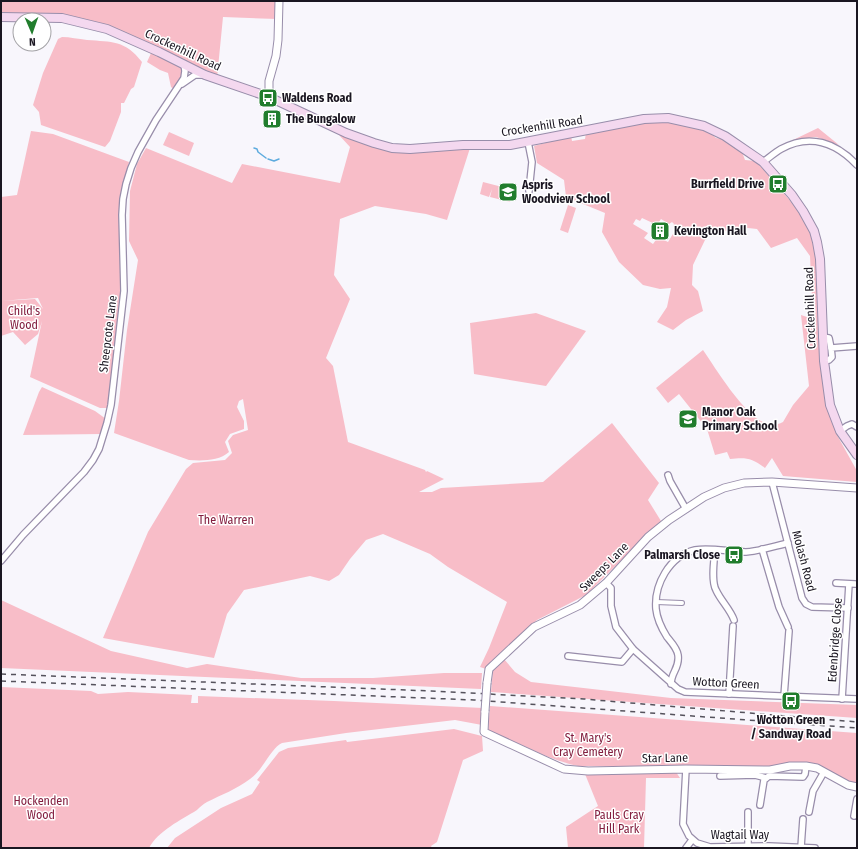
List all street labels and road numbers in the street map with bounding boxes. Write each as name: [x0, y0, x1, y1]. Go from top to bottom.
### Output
street label: Crockenhill Road: [143, 26, 223, 74]
street label: Crockenhill Road: [500, 113, 584, 139]
street label: Crockenhill Road: [802, 267, 818, 349]
street label: Sheepcote Lane: [96, 295, 120, 373]
street label: Molash Road: [789, 529, 819, 593]
street label: Sweeps Lane: [577, 540, 631, 594]
street label: Edenbridge Close: [825, 597, 845, 683]
street label: Wotton Green: [692, 674, 760, 692]
street label: Star Lane: [642, 751, 688, 765]
street label: Wagtail Way: [711, 828, 770, 842]

